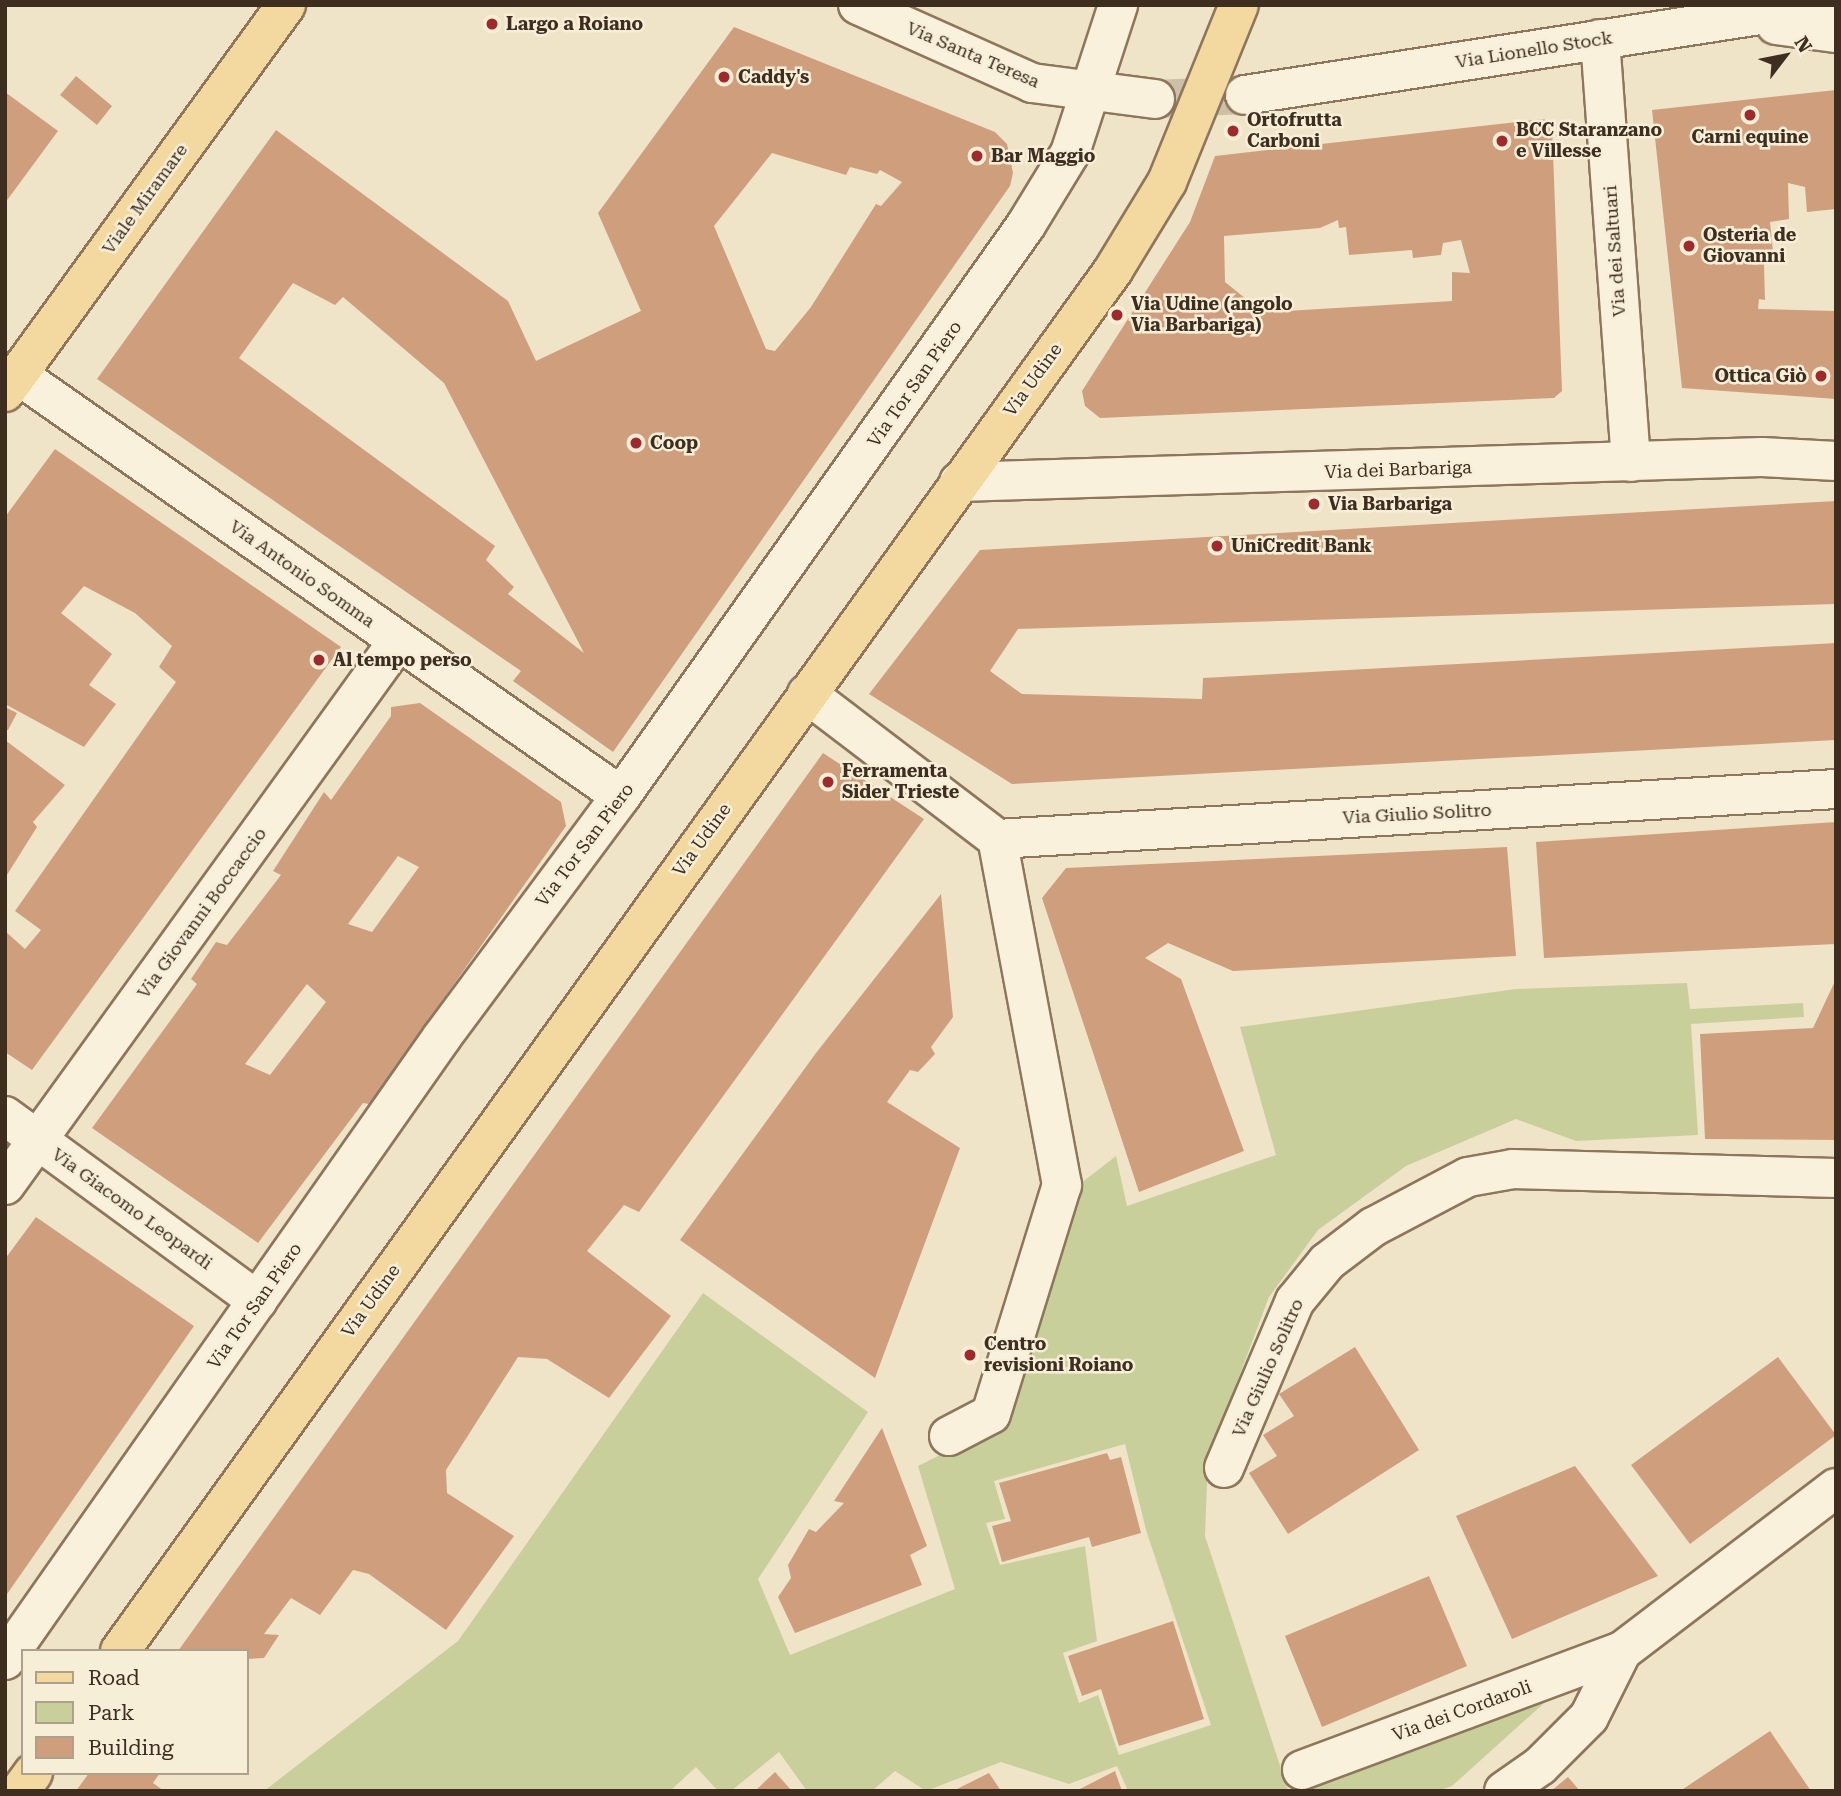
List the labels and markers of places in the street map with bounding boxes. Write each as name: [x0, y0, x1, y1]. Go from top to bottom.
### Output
place label: Largo a Roiano: [506, 13, 643, 35]
marker: Largo a Roiano: [484, 16, 500, 32]
place label: Caddy's: [738, 66, 809, 88]
marker: Caddy's: [716, 69, 732, 85]
marker: Carni equine: [1742, 107, 1758, 123]
place label: Ortofrutta Carboni: [1247, 110, 1342, 152]
place label: BCC Staranzano e Villesse: [1516, 120, 1662, 162]
marker: Ortofrutta Carboni: [1225, 123, 1241, 139]
place label: Carni equine: [1691, 126, 1809, 148]
marker: BCC Staranzano e Villesse: [1494, 133, 1510, 149]
place label: Bar Maggio: [991, 145, 1095, 167]
marker: Bar Maggio: [969, 148, 985, 164]
place label: Osteria de Giovanni: [1703, 225, 1796, 268]
marker: Osteria de Giovanni: [1681, 238, 1697, 254]
place label: Via Udine (angolo Via Barbariga): [1131, 294, 1293, 336]
marker: Via Udine (angolo Via Barbariga): [1109, 307, 1125, 323]
place label: Ottica Giò: [1714, 365, 1807, 387]
marker: Ottica Giò: [1813, 368, 1829, 384]
place label: Coop: [650, 432, 698, 454]
marker: Coop: [628, 435, 644, 451]
place label: Via Barbariga: [1328, 493, 1452, 515]
marker: Via Barbariga: [1306, 496, 1322, 512]
place label: UniCredit Bank: [1231, 535, 1372, 557]
marker: UniCredit Bank: [1209, 538, 1225, 554]
place label: Al tempo perso: [333, 649, 472, 671]
marker: Al tempo perso: [311, 652, 327, 668]
place label: Ferramenta Sider Trieste: [842, 761, 959, 804]
marker: Ferramenta Sider Trieste: [820, 774, 836, 790]
place label: Centro revisioni Roiano: [984, 1334, 1133, 1376]
marker: Centro revisioni Roiano: [962, 1347, 978, 1363]

